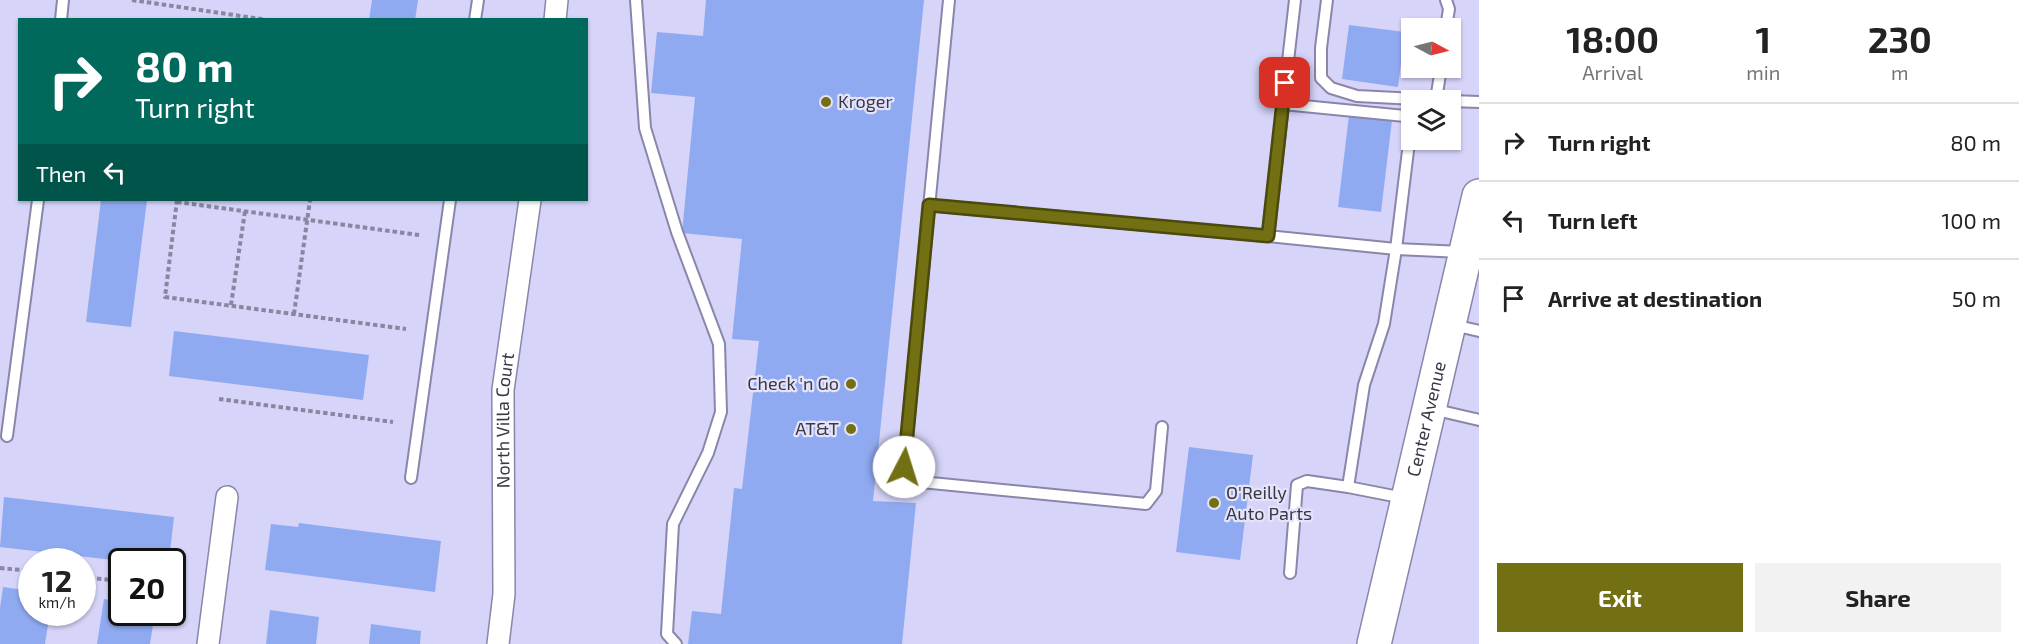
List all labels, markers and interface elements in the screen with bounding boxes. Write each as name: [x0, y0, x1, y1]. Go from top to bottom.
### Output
text: 18:00: [1566, 17, 1659, 60]
text: 1: [1756, 17, 1771, 60]
text: 230: [1868, 17, 1932, 60]
north arrow: [1401, 18, 1461, 78]
map controls: [1401, 18, 1461, 150]
text: 80 m: [135, 40, 234, 90]
icon: right: [36, 42, 114, 120]
pin: [1259, 57, 1310, 108]
text: Arrival: [1582, 60, 1643, 84]
text: min: [1746, 60, 1780, 84]
text: m: [1891, 60, 1908, 84]
icon: arrive: [1268, 66, 1301, 99]
place label: Kroger: [838, 90, 893, 112]
button: layers: [1401, 90, 1461, 150]
text: Turn right: [135, 91, 255, 123]
marker: Kroger: [819, 95, 833, 109]
icon: right: [1497, 126, 1530, 159]
text: Turn right: [1548, 129, 1650, 155]
text: 80 m: [1950, 129, 2001, 155]
icon: left: [98, 156, 131, 189]
text: Then: [36, 160, 86, 186]
icon: left: [1497, 204, 1530, 237]
text: Turn left: [1548, 207, 1637, 233]
text: 100 m: [1942, 207, 2001, 233]
icon: arrive: [1497, 282, 1530, 315]
text: Arrive at destination: [1548, 285, 1762, 311]
text: 50 m: [1952, 285, 2001, 311]
street label: North Villa Court: [491, 351, 518, 488]
street label: Center Avenue: [1402, 359, 1450, 479]
place label: Check 'n Go: [747, 372, 839, 394]
marker: Check 'n Go: [844, 377, 858, 391]
place label: AT&T: [795, 417, 840, 439]
marker: AT&T: [844, 422, 858, 436]
position arrow: [872, 435, 936, 499]
place label: O'Reilly Auto Parts: [1226, 481, 1312, 524]
marker: O'Reilly Auto Parts: [1207, 496, 1221, 510]
speed limit sign: 20: [108, 548, 186, 626]
text: 12: [42, 562, 72, 598]
button: Exit: [1497, 563, 1743, 632]
button: Share: [1755, 563, 2001, 632]
text: km/h: [38, 593, 76, 611]

